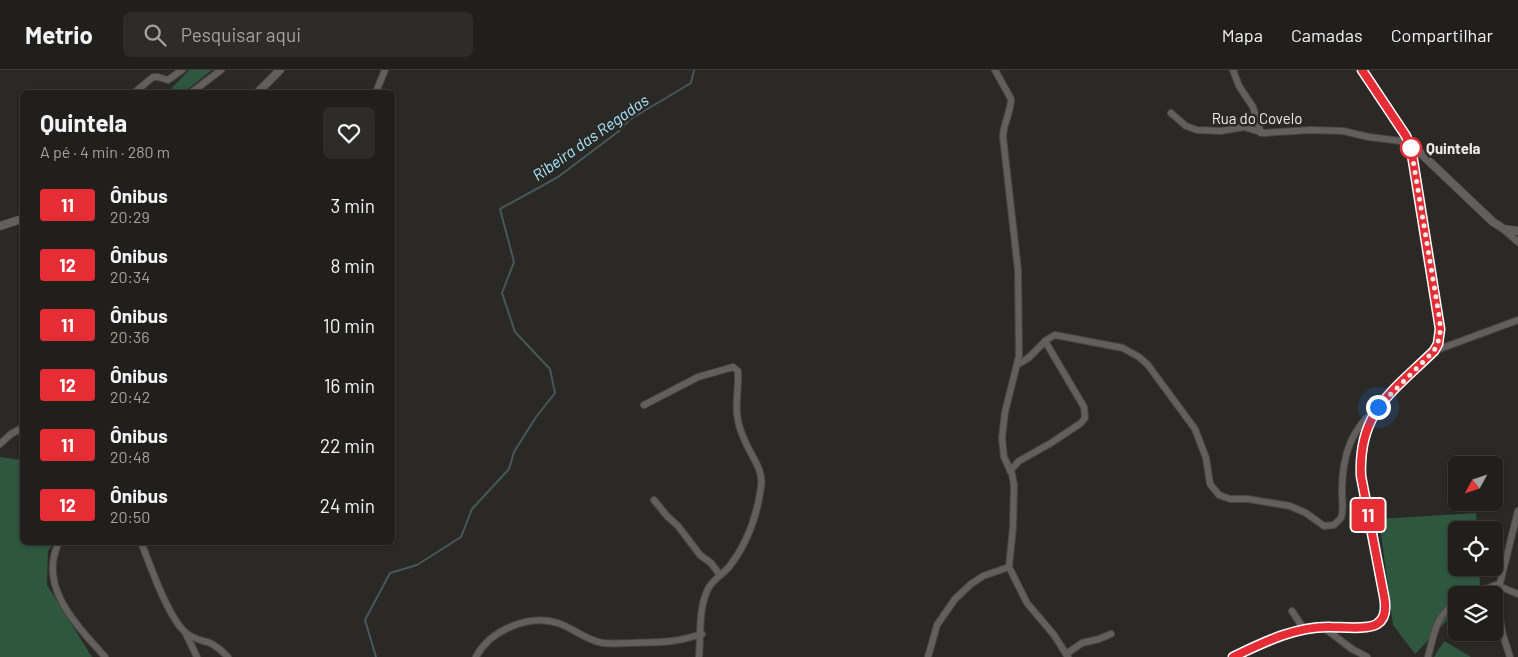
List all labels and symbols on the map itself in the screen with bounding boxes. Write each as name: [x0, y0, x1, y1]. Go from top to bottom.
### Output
water label: Ribeira das Regadas: [528, 89, 652, 184]
street label: Rua do Covelo: [1212, 109, 1302, 127]
marker: Quintela: [1400, 137, 1422, 159]
place label: Quintela: [1426, 139, 1481, 157]
your location: [1366, 395, 1391, 420]
north arrow: [1448, 456, 1502, 511]
line badge: 11: [1346, 499, 1390, 531]

